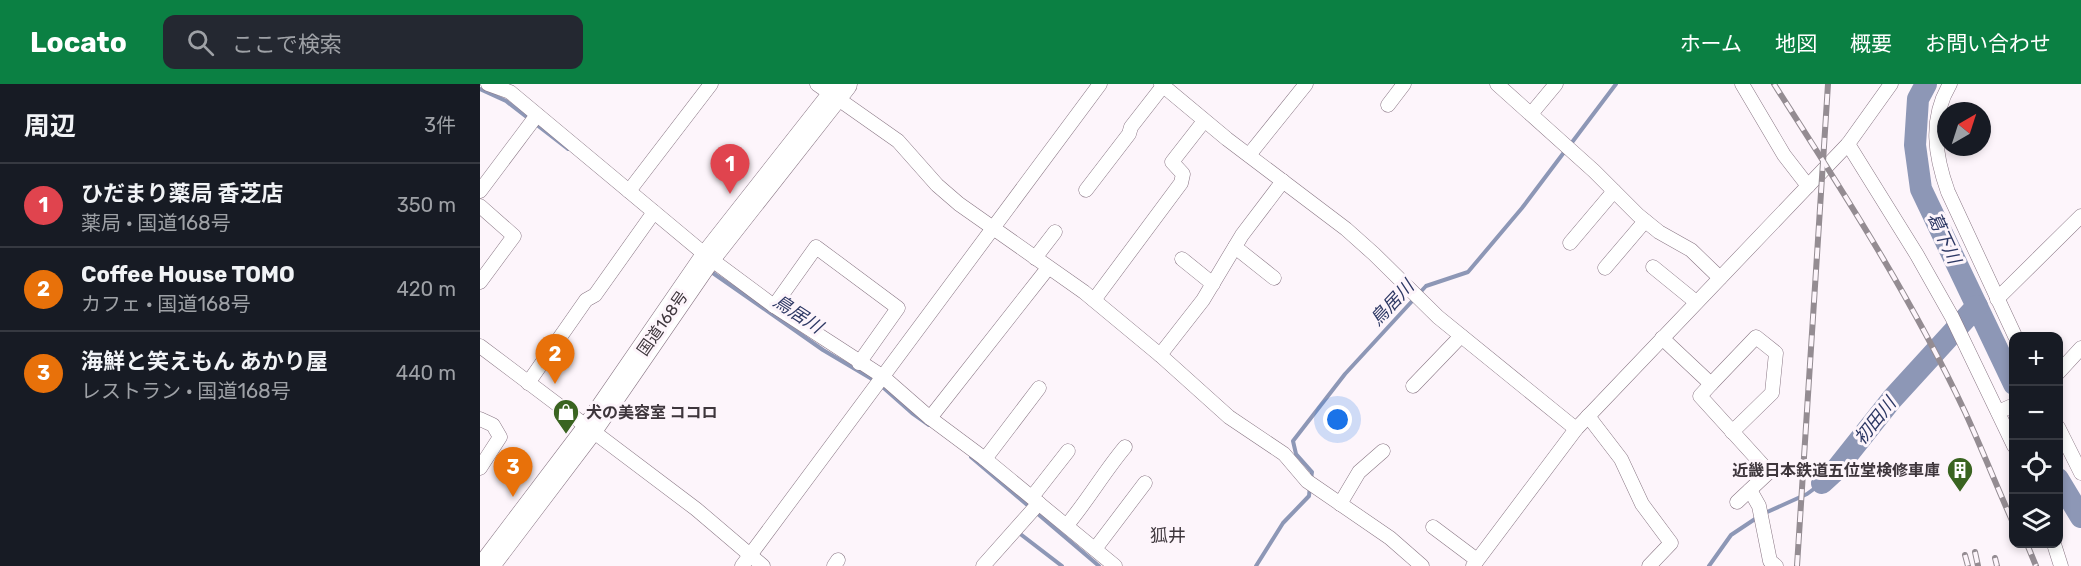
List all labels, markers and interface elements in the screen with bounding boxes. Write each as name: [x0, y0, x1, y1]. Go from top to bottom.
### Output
search box: [163, 15, 583, 69]
text: Locato: [30, 26, 127, 59]
icon: search: [184, 26, 217, 59]
text: ここで検索: [232, 31, 342, 58]
text: ホーム: [1680, 31, 1742, 56]
text: 地図: [1775, 31, 1817, 56]
text: 概要: [1850, 31, 1892, 56]
text: お問い合わせ: [1925, 31, 2051, 56]
north arrow: [1937, 102, 1991, 156]
text: 周辺: [24, 111, 76, 142]
text: 3件: [424, 113, 456, 137]
pin: 1: [710, 144, 750, 194]
text: ひだまり薬局 香芝店: [81, 180, 283, 207]
text: 1: [39, 193, 48, 217]
text: 350 m: [397, 193, 456, 217]
water label: 葛下川: [1923, 209, 1966, 269]
text: 薬局 · 国道168号: [81, 211, 231, 235]
text: Coffee House TOMO: [81, 261, 295, 288]
water label: 鳥居川: [1366, 274, 1420, 330]
text: 2: [37, 277, 50, 301]
text: 420 m: [396, 277, 456, 301]
street label: 国道168号: [633, 287, 692, 359]
water label: 鳥居川: [769, 290, 828, 339]
text: カフェ · 国道168号: [81, 292, 251, 316]
map controls: [2009, 332, 2063, 548]
button: +: [2009, 332, 2063, 386]
pin: 2: [536, 334, 574, 384]
text: 海鮮と笑えもん あかり屋: [81, 348, 328, 375]
text: 3: [37, 361, 50, 385]
text: 440 m: [396, 361, 456, 385]
text: レストラン · 国道168号: [81, 379, 291, 403]
button: −: [2009, 386, 2063, 440]
water label: 初田川: [1849, 392, 1902, 449]
shop icon: 犬の美容室 ココロ: [551, 397, 581, 435]
place label: 犬の美容室 ココロ: [586, 403, 717, 422]
your location: [1323, 405, 1352, 434]
button: locate: [2009, 440, 2063, 494]
pin: 3: [494, 448, 532, 497]
building icon: 近畿日本鉄道五位堂検修車庫: [1945, 455, 1975, 493]
place label: 近畿日本鉄道五位堂検修車庫: [1732, 461, 1940, 480]
button: layers: [2009, 494, 2063, 548]
district label: 狐井: [1150, 525, 1186, 547]

